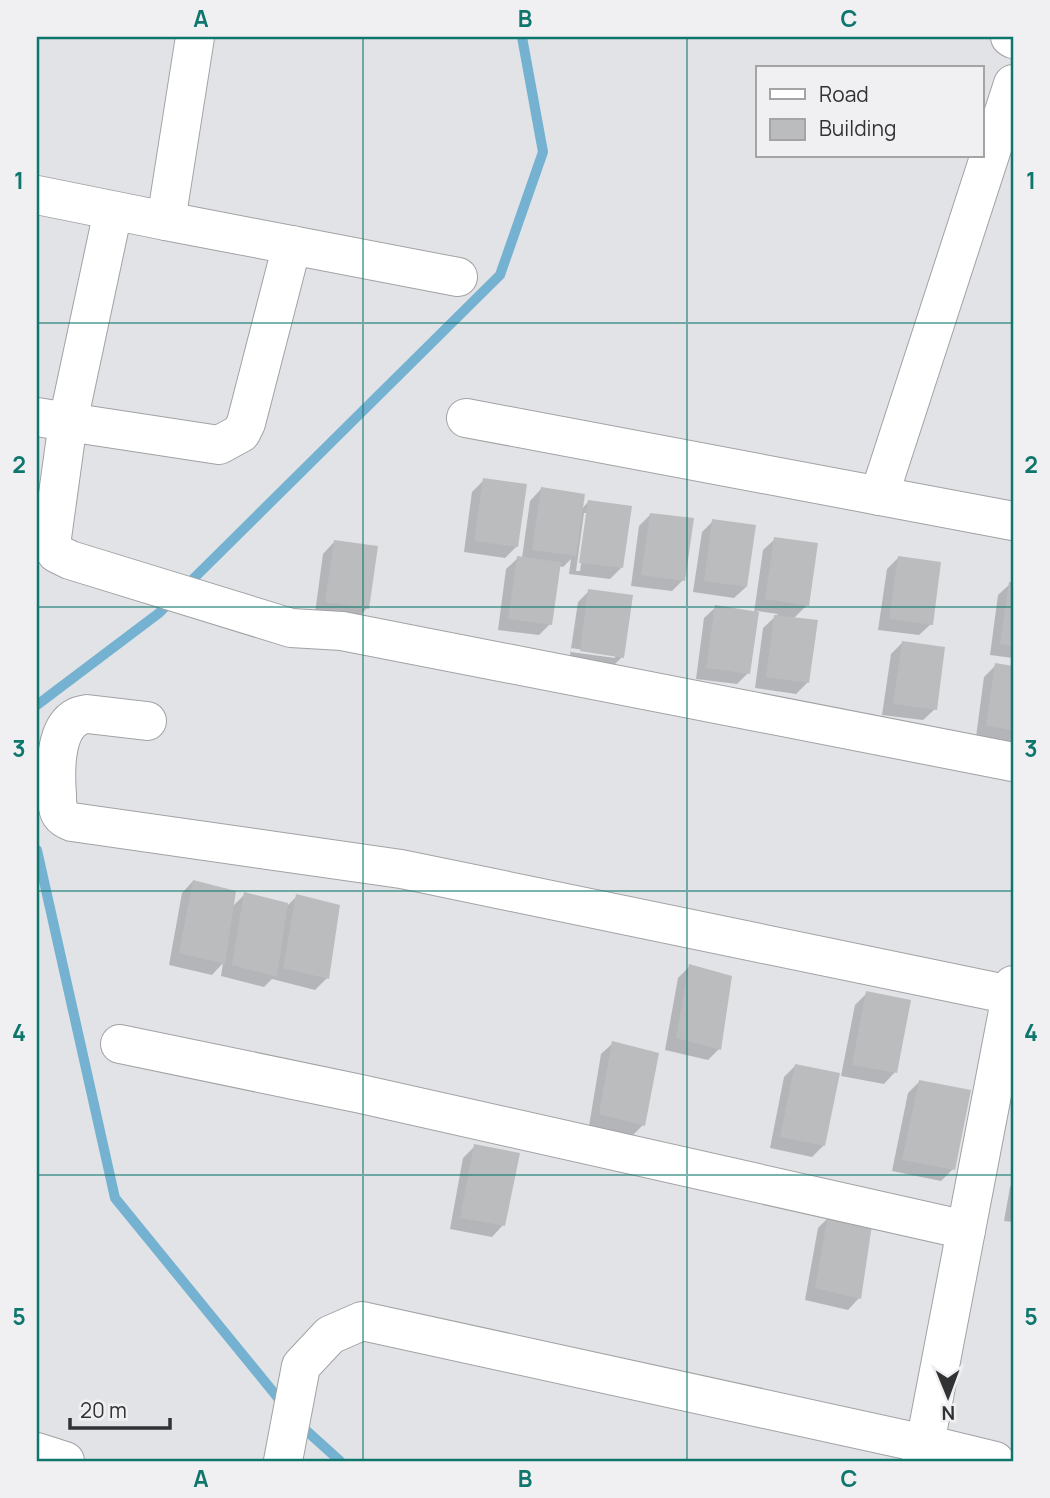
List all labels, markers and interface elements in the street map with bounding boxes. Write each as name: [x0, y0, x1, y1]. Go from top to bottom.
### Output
text: A: [193, 2, 209, 34]
text: B: [518, 2, 532, 34]
text: C: [841, 2, 858, 34]
legend: [756, 66, 984, 158]
text: Road: [819, 80, 869, 108]
text: Building: [819, 114, 896, 142]
text: 1: [14, 164, 24, 196]
text: 1: [1026, 164, 1036, 196]
text: 2: [12, 448, 26, 480]
text: 2: [1024, 448, 1038, 480]
text: 3: [12, 732, 26, 764]
text: 3: [1024, 732, 1038, 764]
text: 4: [12, 1016, 26, 1048]
text: 4: [1024, 1016, 1038, 1048]
text: 5: [12, 1300, 26, 1332]
text: 5: [1024, 1300, 1038, 1332]
north arrow: [914, 1362, 984, 1432]
scale bar: [70, 1386, 170, 1430]
text: 20 m: [80, 1396, 127, 1424]
text: N: [941, 1400, 955, 1426]
text: A: [193, 1462, 209, 1494]
text: B: [518, 1462, 532, 1494]
text: C: [841, 1462, 858, 1494]

